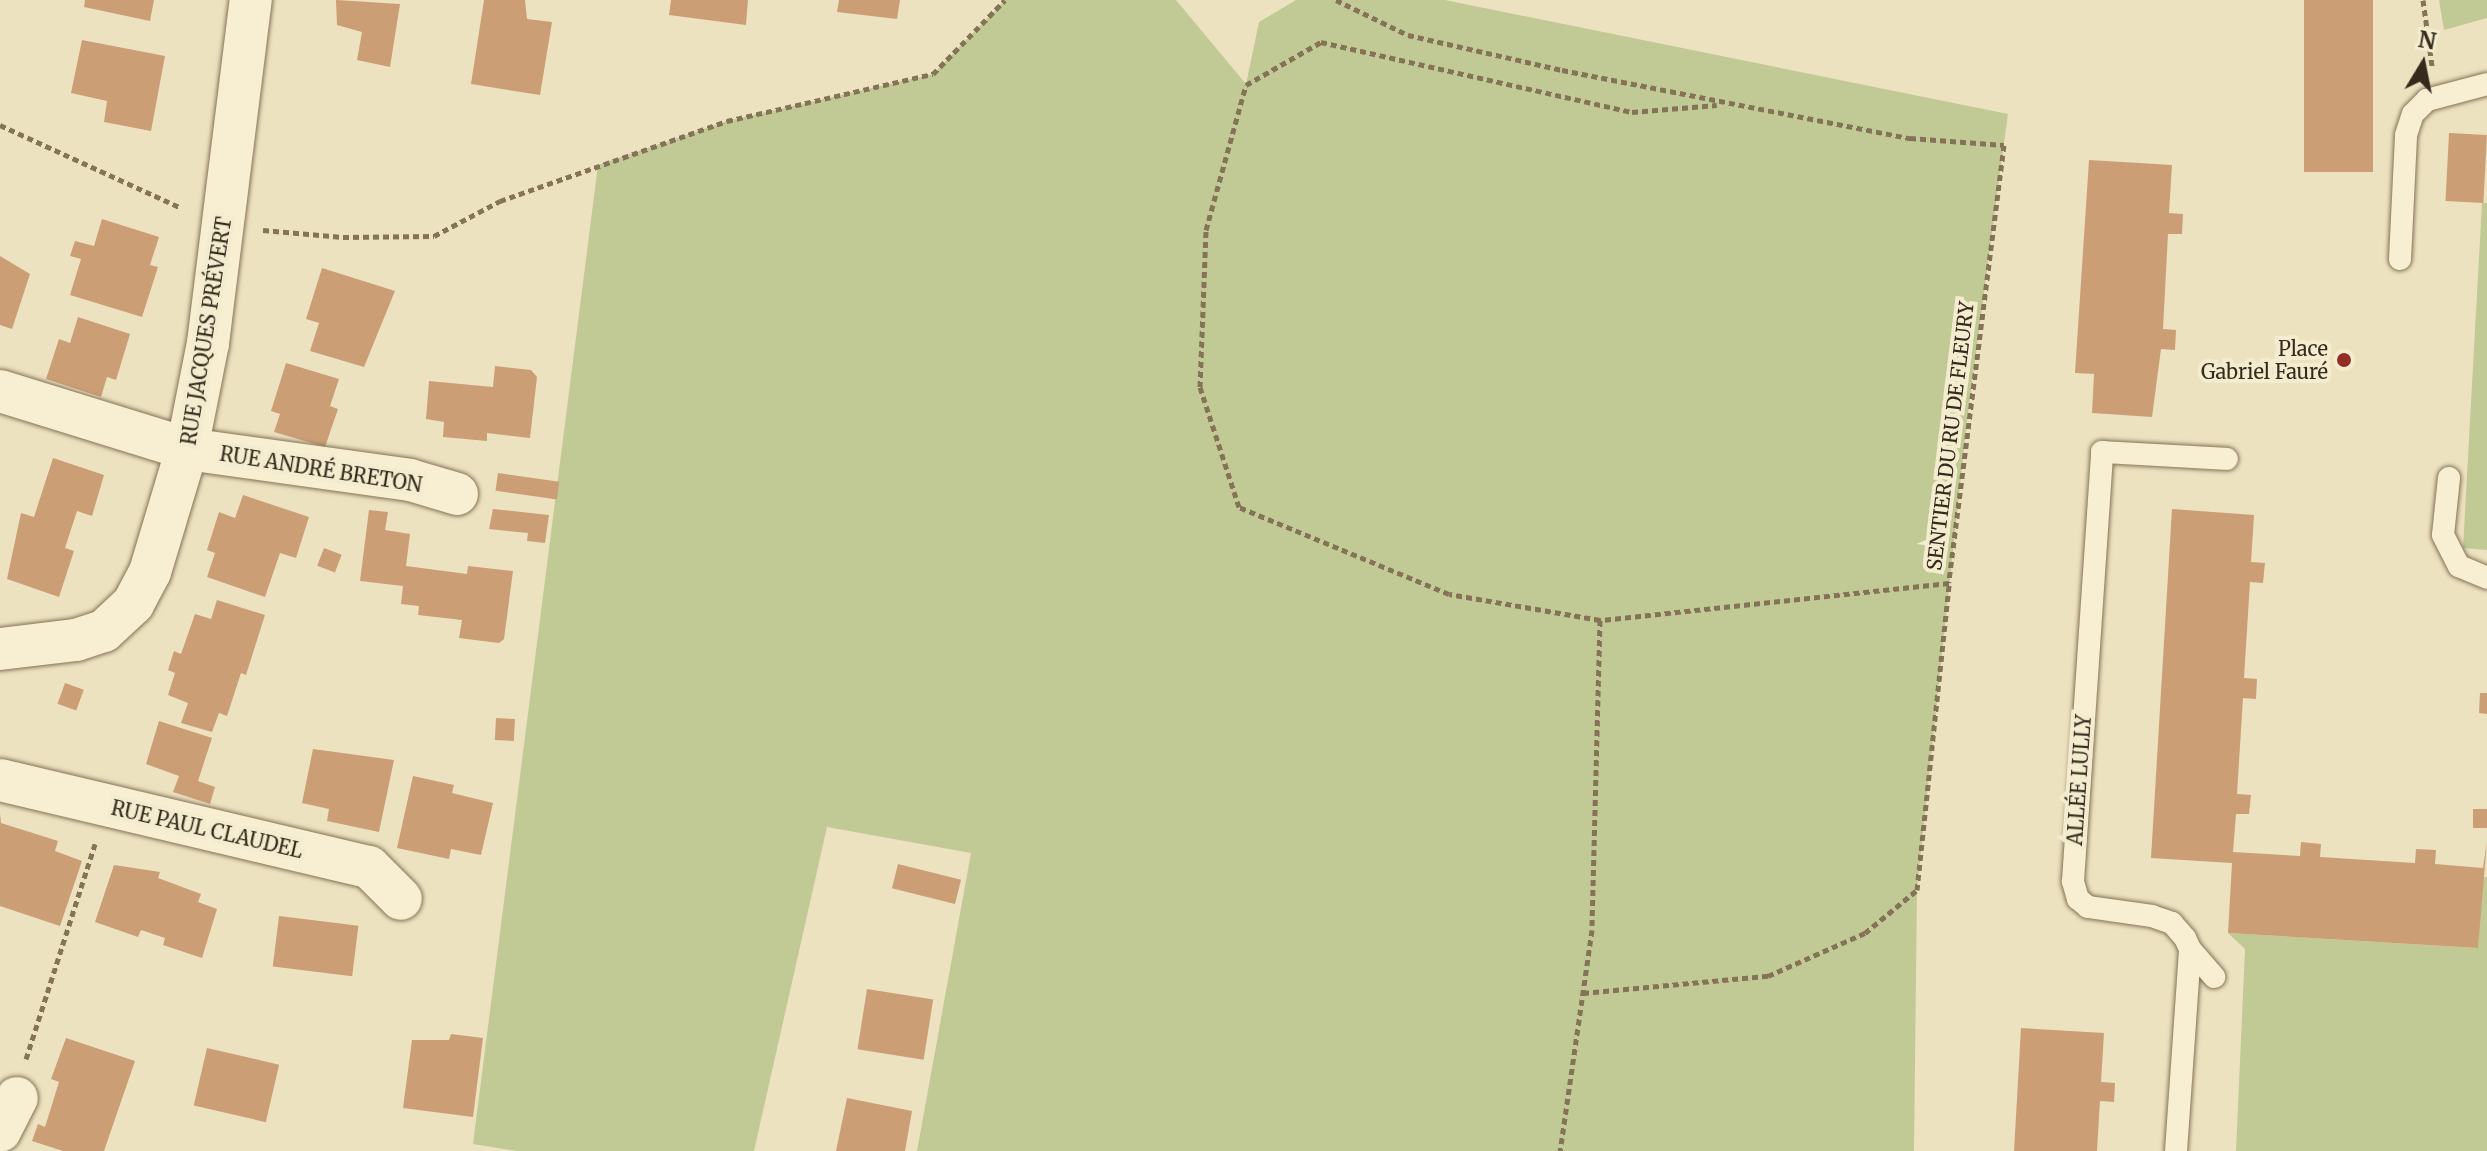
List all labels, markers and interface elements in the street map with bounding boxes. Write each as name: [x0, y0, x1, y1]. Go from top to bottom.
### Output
north arrow: [2383, 24, 2463, 104]
text: N: [2416, 25, 2438, 56]
street label: RUE JACQUES PRÉVERT: [176, 215, 236, 447]
street label: SENTIER DU RU DE FLEURY: [1922, 300, 1978, 572]
place label: Place Gabriel Fauré: [2201, 336, 2328, 383]
marker: Place Gabriel Fauré: [2335, 351, 2353, 369]
street label: RUE ANDRÉ BRETON: [218, 441, 424, 497]
street label: ALLÉE LULLY: [2062, 714, 2096, 846]
street label: RUE PAUL CLAUDEL: [109, 795, 305, 863]

